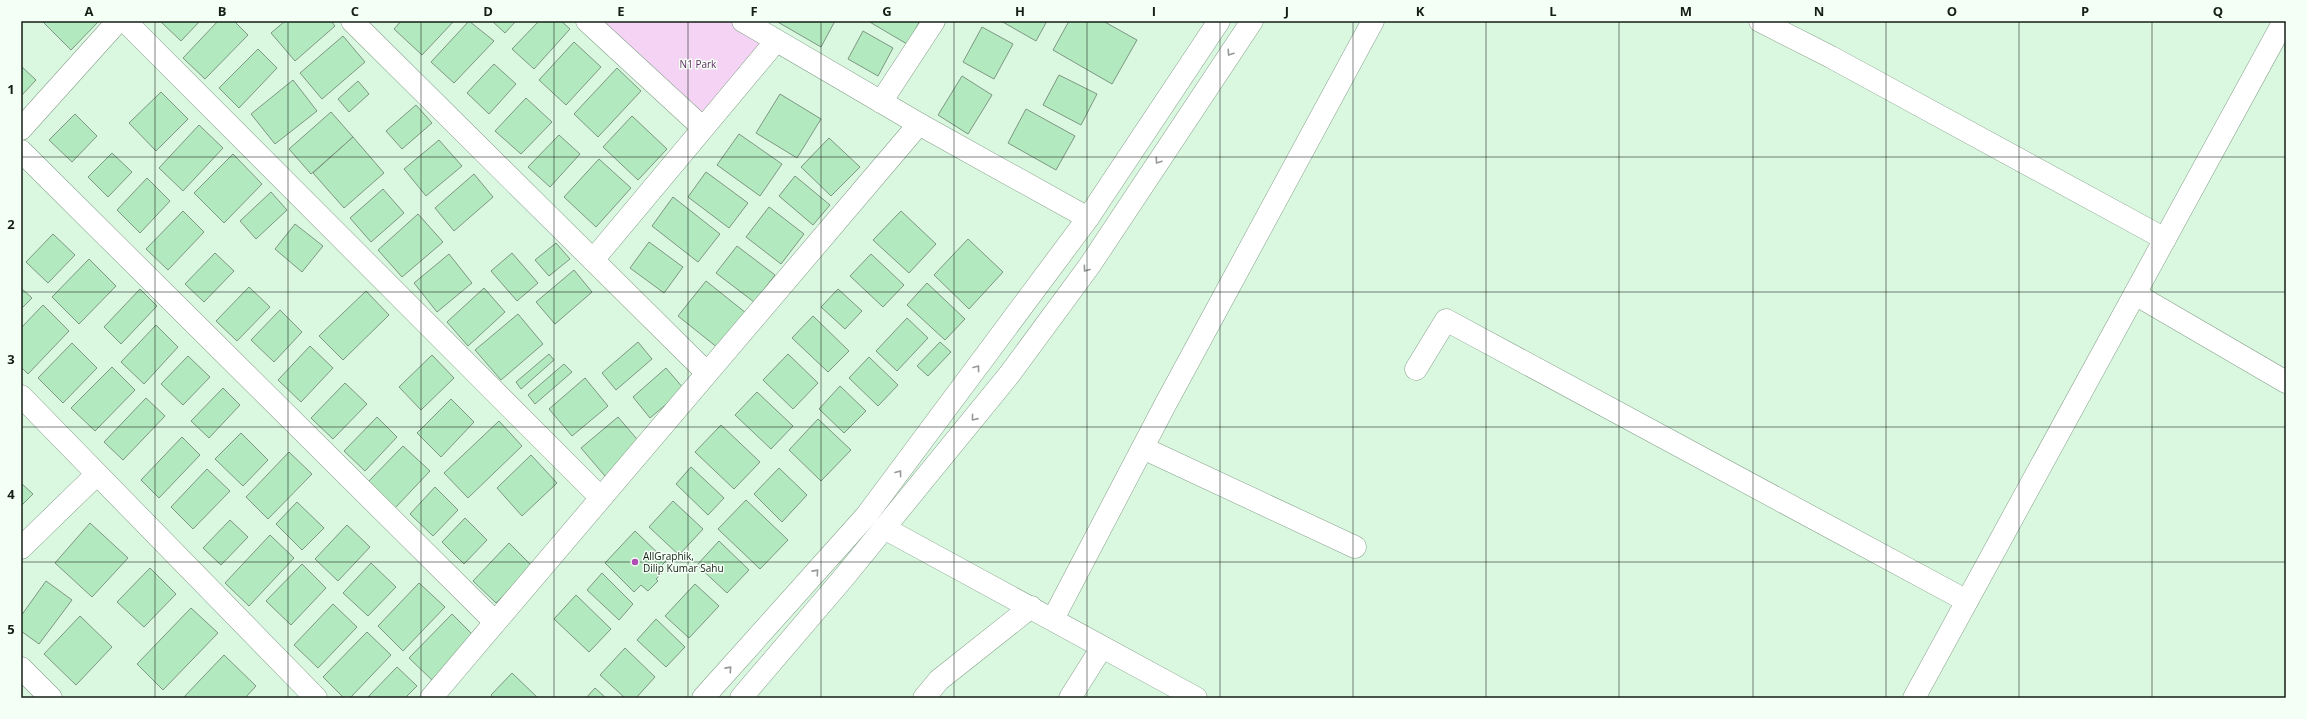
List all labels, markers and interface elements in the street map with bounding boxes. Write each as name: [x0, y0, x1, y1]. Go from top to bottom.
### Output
text: A: [85, 2, 94, 20]
text: B: [218, 2, 227, 20]
text: C: [351, 2, 359, 20]
text: D: [483, 2, 493, 20]
text: E: [617, 2, 625, 20]
text: F: [750, 2, 758, 20]
text: G: [882, 2, 892, 20]
text: H: [1015, 2, 1025, 20]
text: I: [1152, 2, 1156, 20]
text: J: [1284, 2, 1289, 20]
text: K: [1416, 2, 1425, 20]
text: L: [1549, 2, 1557, 20]
text: M: [1680, 2, 1692, 20]
text: N: [1814, 2, 1824, 20]
text: O: [1947, 2, 1957, 20]
text: P: [2081, 2, 2089, 20]
text: Q: [2213, 2, 2223, 20]
one-way arrow: [1228, 49, 1235, 56]
park label: N1 Park: [680, 57, 717, 71]
text: 1: [7, 80, 15, 98]
one-way arrow: [1156, 157, 1163, 164]
text: 2: [7, 215, 15, 233]
one-way arrow: [1084, 265, 1091, 272]
text: 3: [7, 350, 15, 368]
one-way arrow: [972, 366, 979, 373]
one-way arrow: [972, 413, 979, 421]
one-way arrow: [894, 470, 901, 477]
text: 4: [7, 485, 15, 503]
place label: AllGraphik, Dilip Kumar Sahu: [643, 549, 724, 575]
marker: AllGraphik, Dilip Kumar Sahu: [630, 557, 640, 567]
one-way arrow: [811, 570, 818, 577]
text: 5: [7, 620, 15, 638]
one-way arrow: [724, 666, 731, 674]

